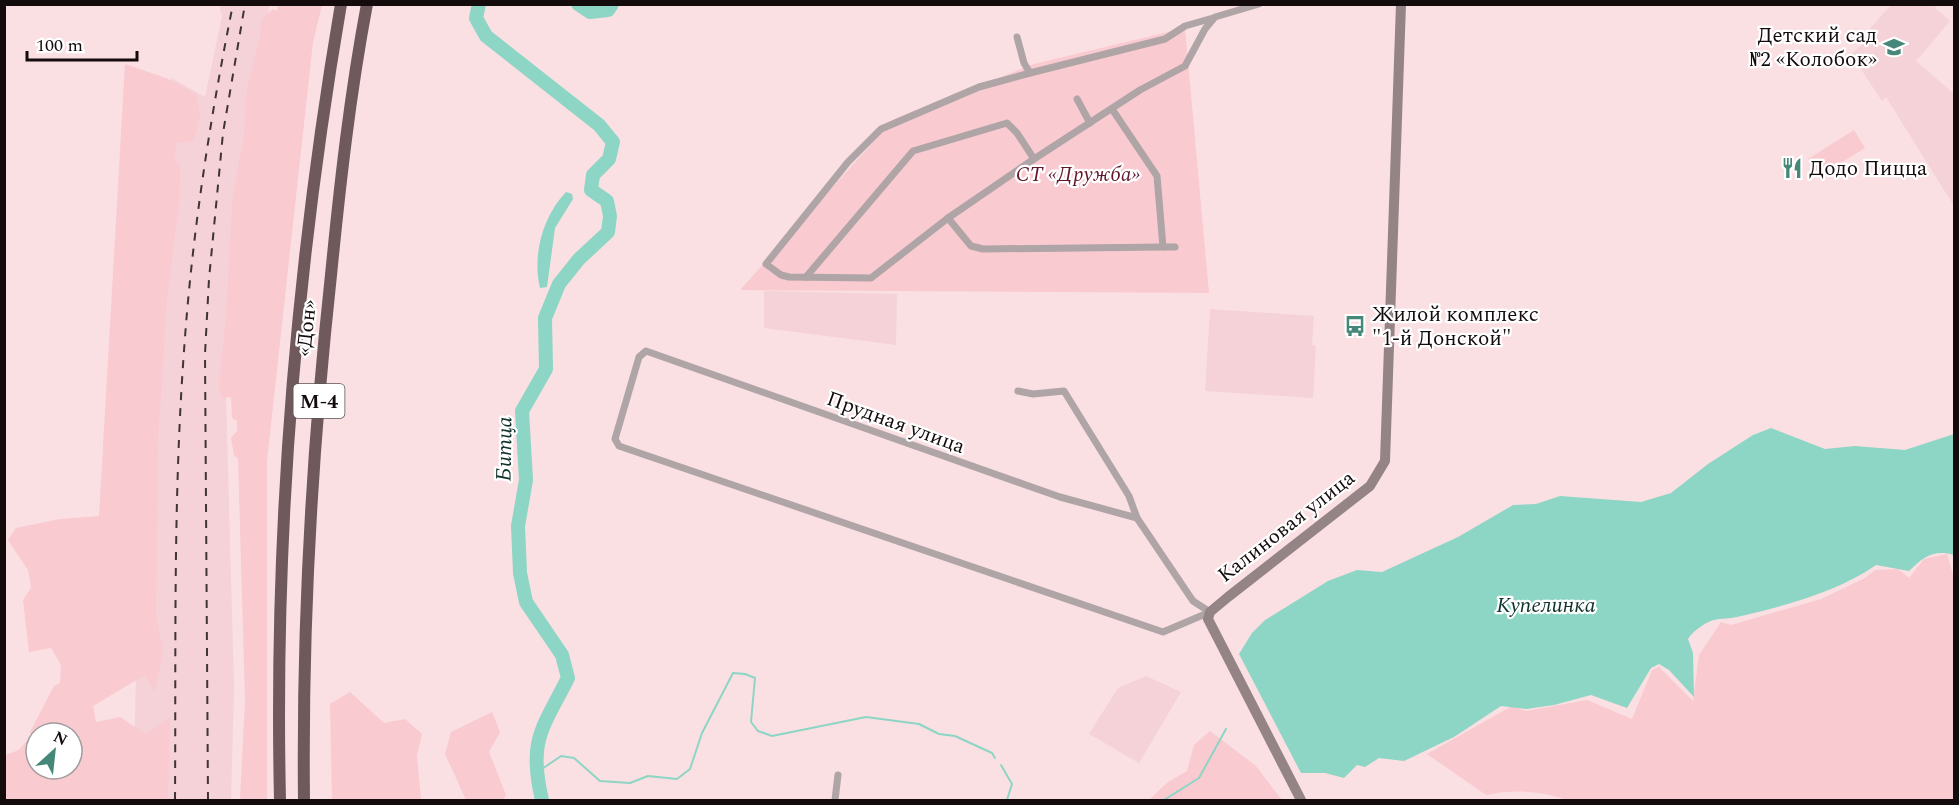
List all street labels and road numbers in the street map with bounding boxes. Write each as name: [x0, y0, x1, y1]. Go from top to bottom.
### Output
street label: «Дон»: [288, 298, 326, 358]
street label: Прудная улица: [822, 383, 970, 463]
road number: М-4: [294, 384, 344, 418]
street label: Калиновая улица: [1211, 462, 1363, 591]

